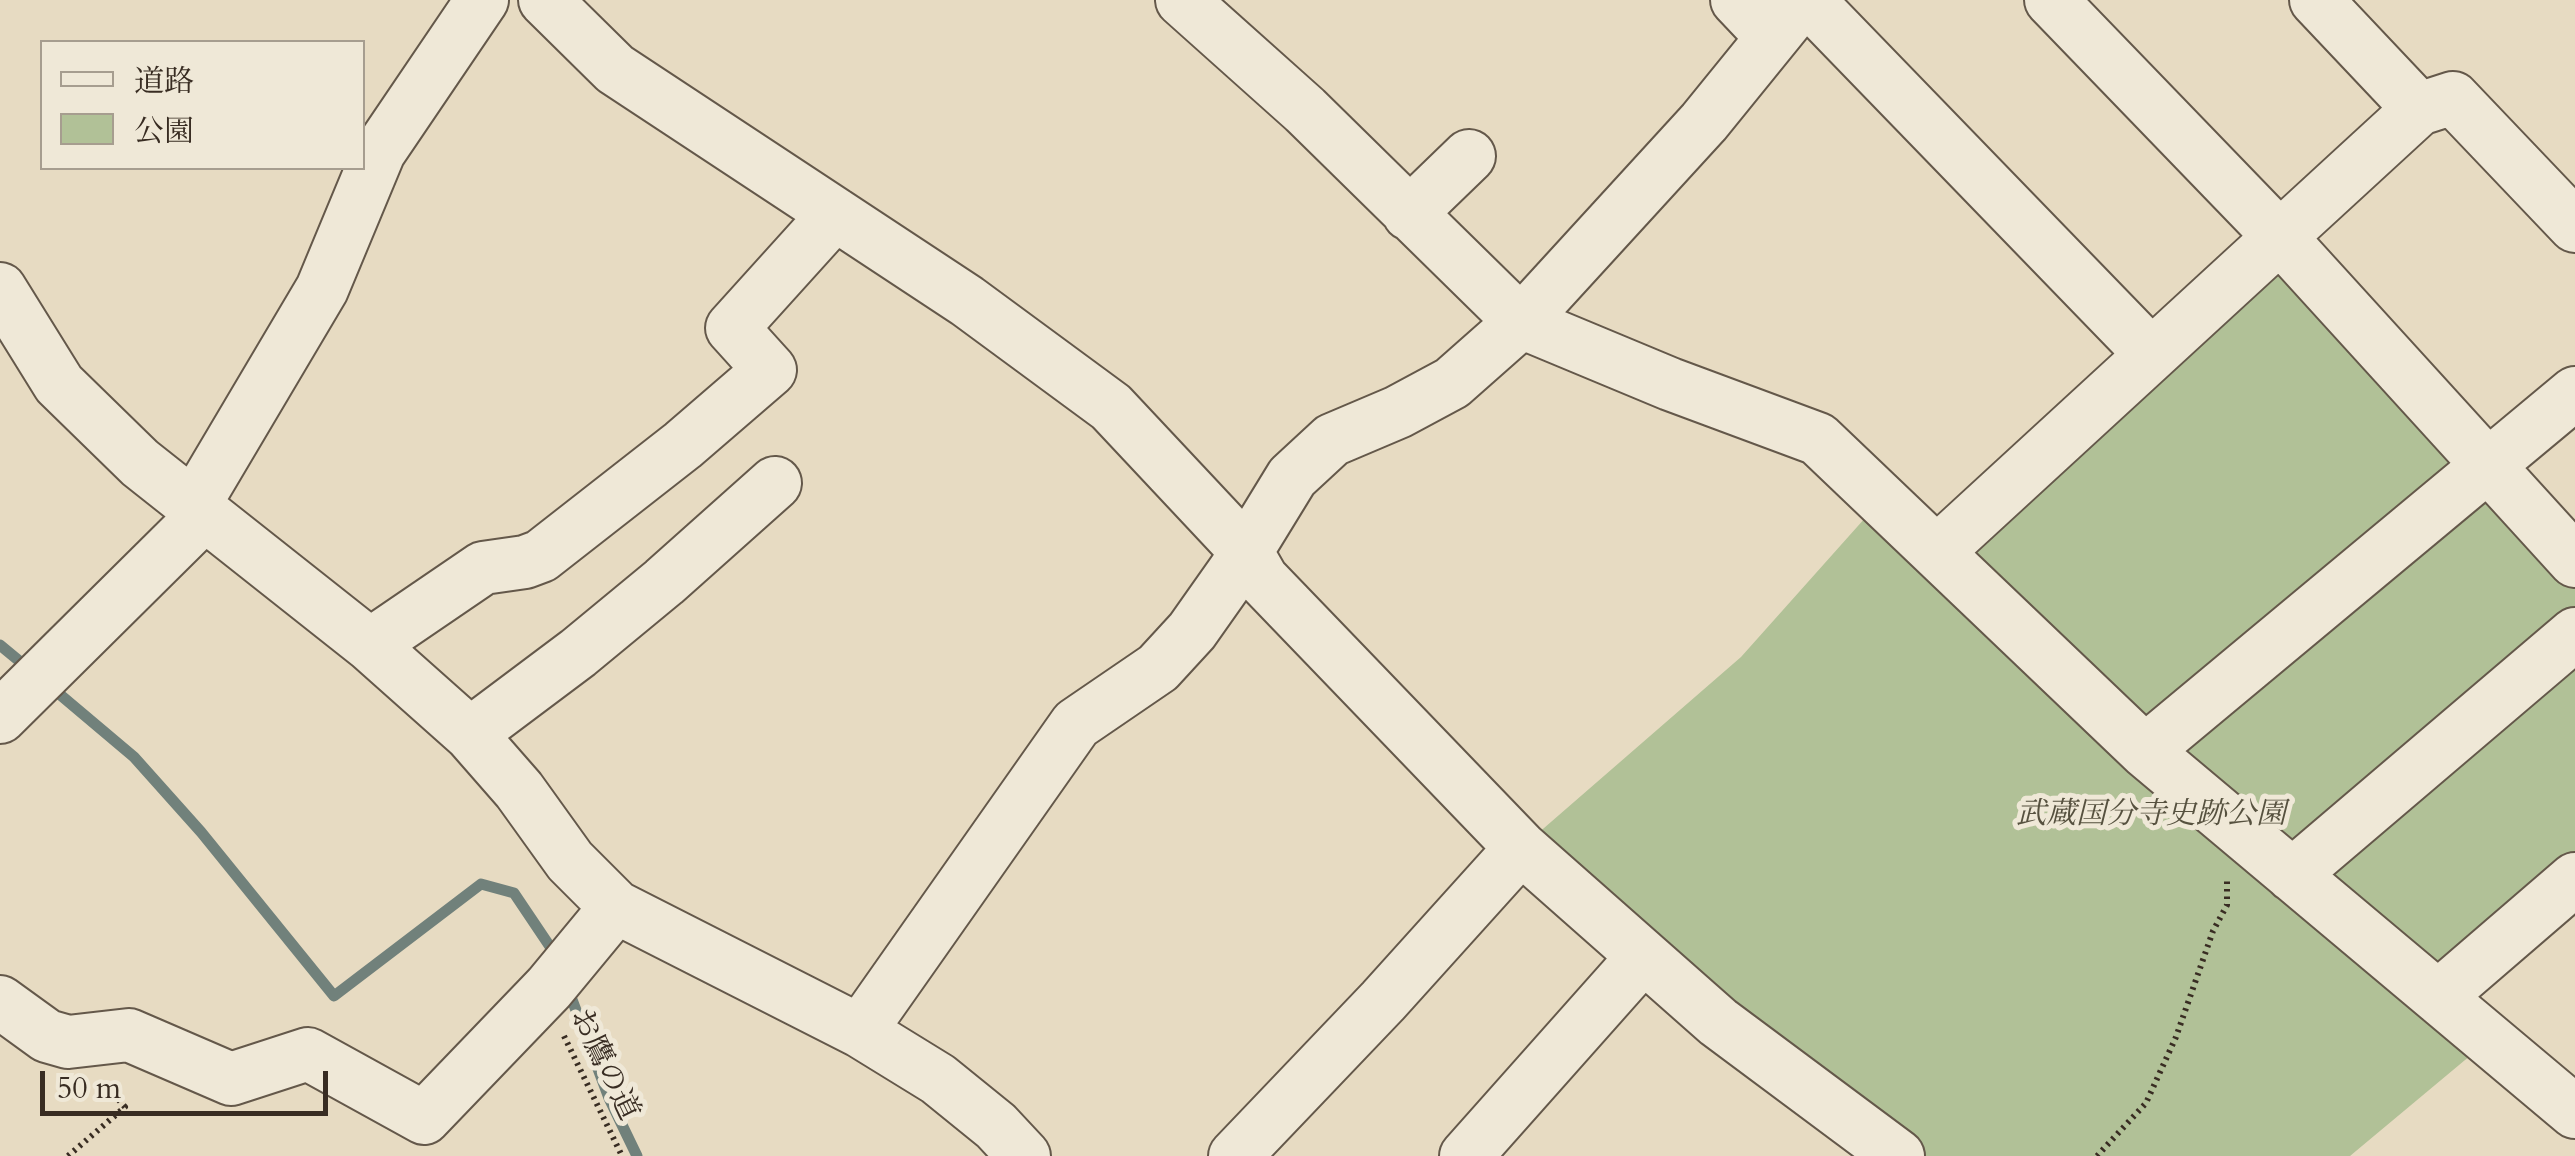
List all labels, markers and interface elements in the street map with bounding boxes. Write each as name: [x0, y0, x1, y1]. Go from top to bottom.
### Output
legend: [40, 40, 365, 170]
text: 道路: [134, 61, 194, 102]
text: 公園: [134, 111, 194, 152]
park label: 武蔵国分寺史跡公園: [2016, 798, 2286, 834]
street label: お鷹の道: [561, 1003, 645, 1127]
scale bar: [45, 1051, 332, 1113]
text: 50 m: [57, 1068, 121, 1109]

